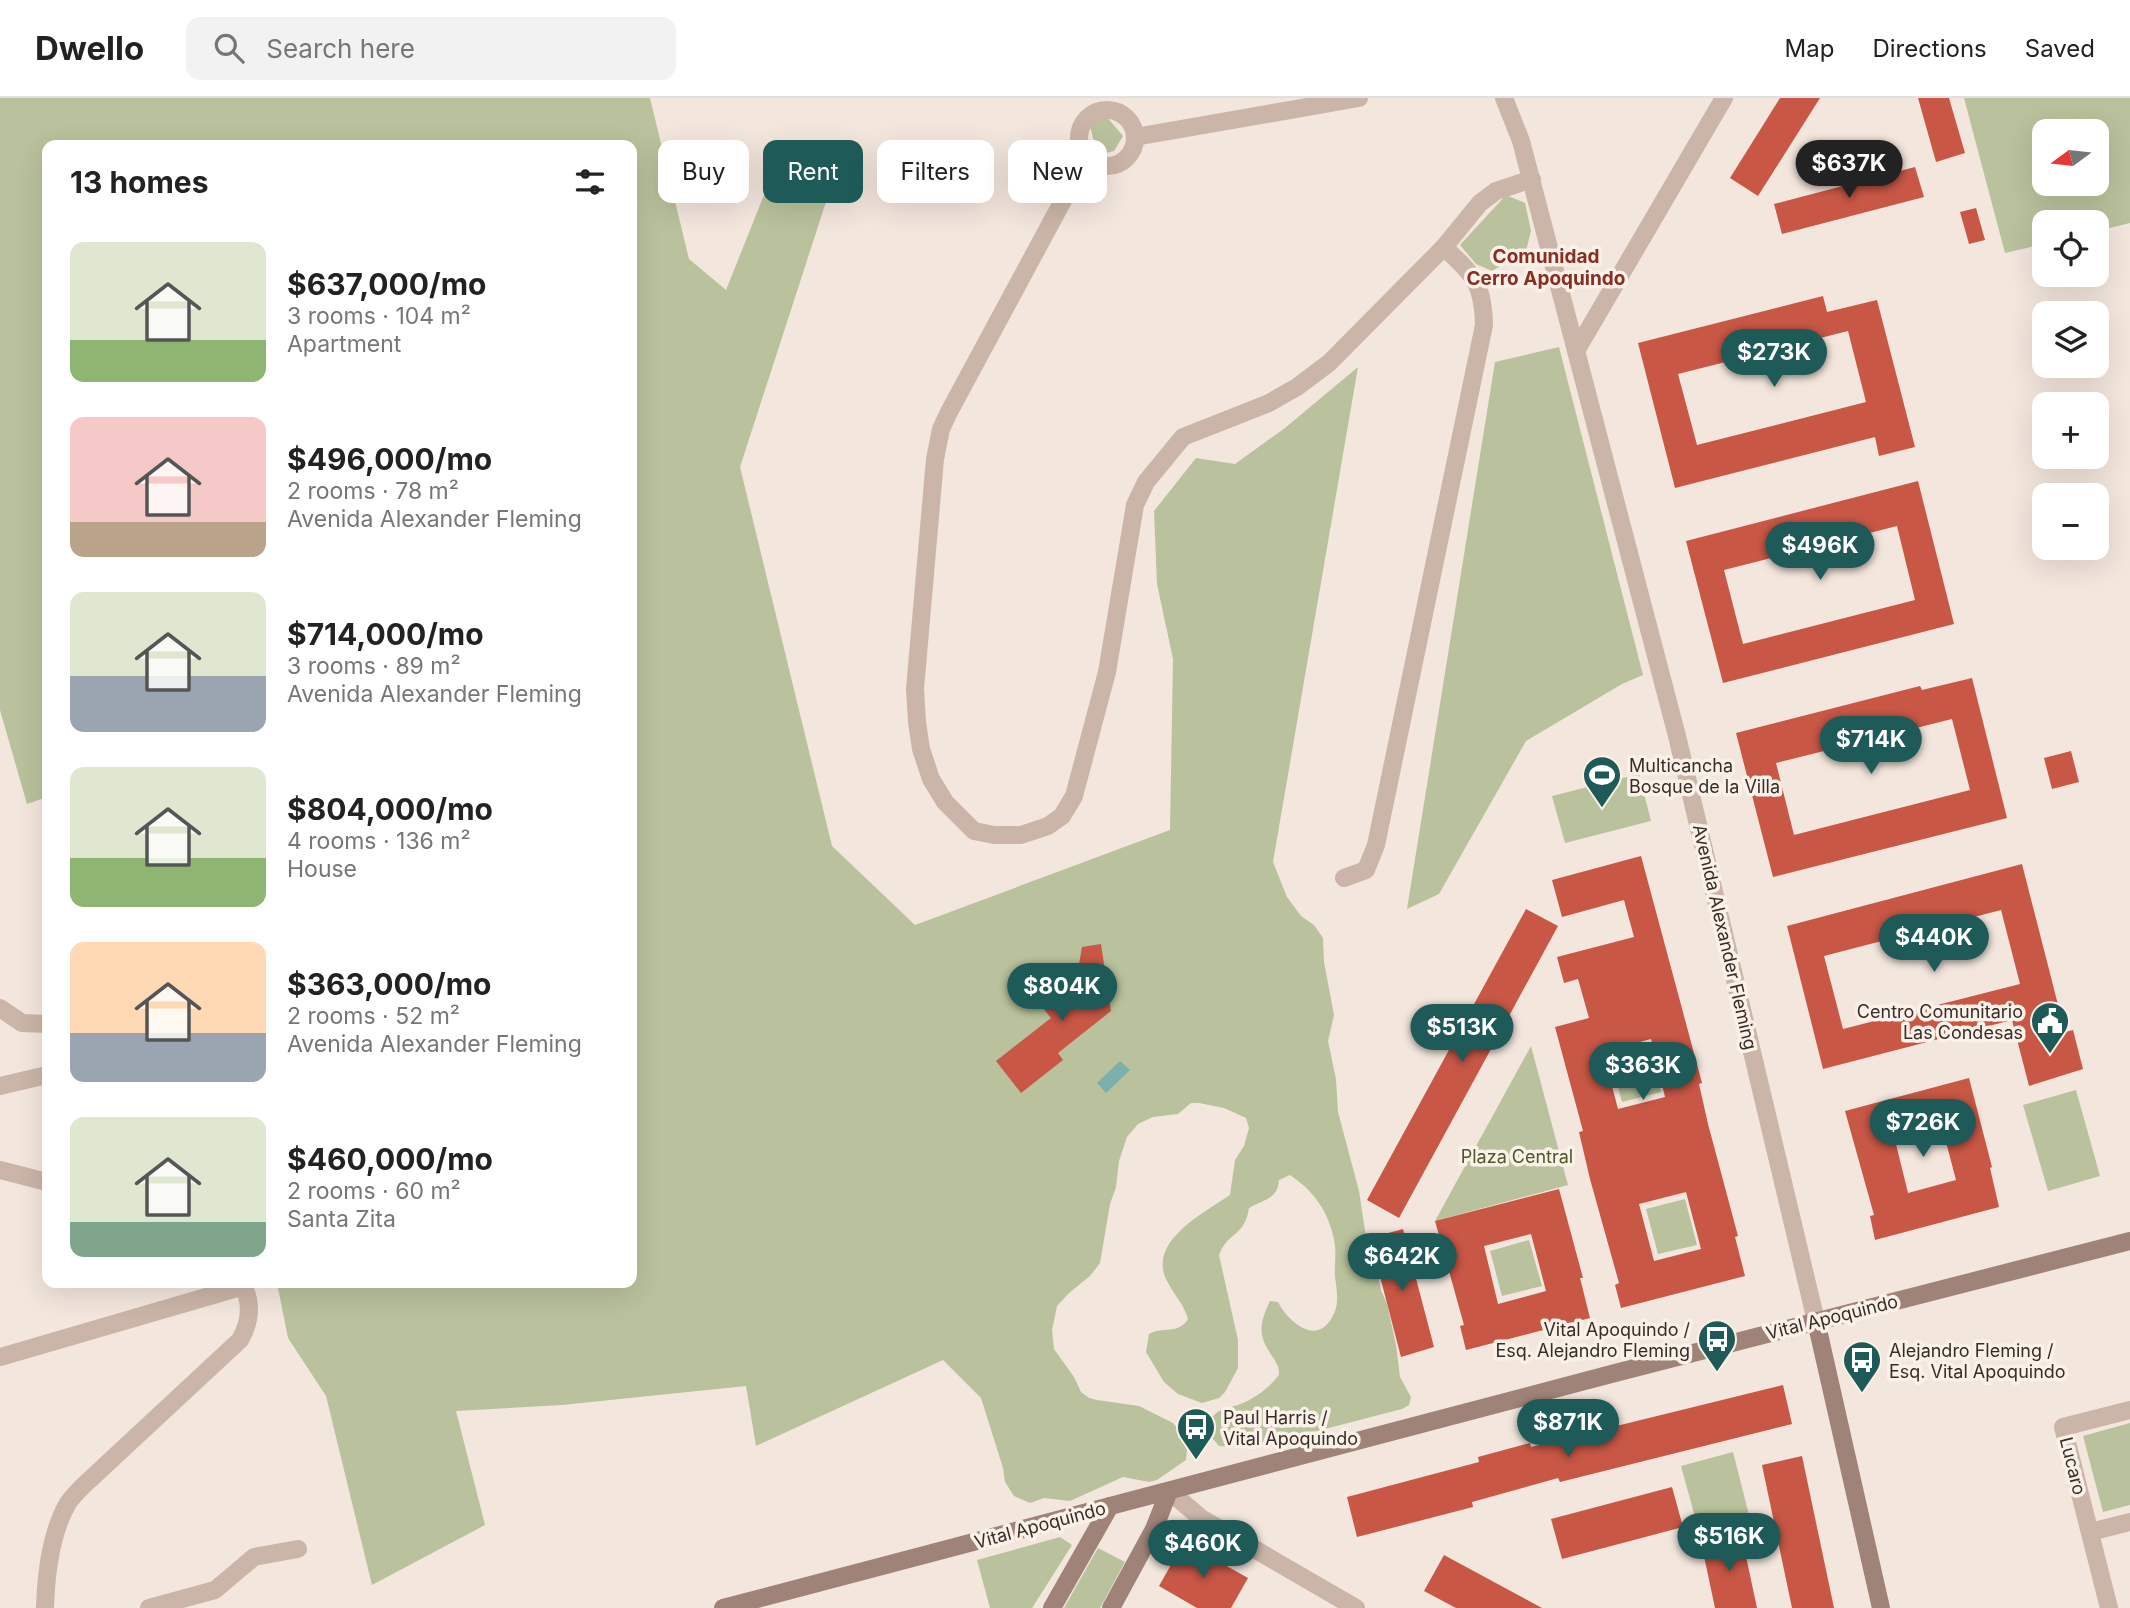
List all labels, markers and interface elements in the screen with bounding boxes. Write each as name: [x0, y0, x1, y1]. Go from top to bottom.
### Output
search box: [186, 17, 676, 80]
text: Dwello: [35, 28, 144, 68]
icon: search: [210, 29, 248, 67]
text: Search here: [266, 33, 415, 64]
text: Map: [1785, 34, 1834, 63]
text: Directions: [1872, 34, 1987, 63]
text: Saved: [2025, 34, 2095, 63]
north arrow: [2032, 119, 2109, 196]
map controls: [2032, 119, 2109, 560]
chip: Buy: [658, 140, 749, 203]
chip: Rent: [763, 140, 863, 203]
chip: Filters: [877, 140, 994, 203]
chip: New: [1008, 140, 1107, 203]
pin: $637K: [1800, 140, 1898, 200]
text: $637K: [1812, 149, 1886, 177]
icon: filters: [571, 163, 609, 201]
text: 13 homes: [70, 164, 209, 200]
button: locate: [2032, 210, 2109, 287]
district label: Comunidad Cerro Apoquindo: [1467, 245, 1625, 290]
text: $637,000/mo: [287, 266, 486, 302]
icon: home: [126, 270, 210, 354]
button: layers: [2032, 301, 2109, 378]
text: 3 rooms · 104 m²: [287, 302, 471, 330]
text: Apartment: [287, 330, 401, 358]
pin: $273K: [1725, 330, 1823, 389]
text: $273K: [1737, 338, 1811, 366]
button: +: [2032, 392, 2109, 469]
text: $496,000/mo: [287, 441, 492, 477]
icon: home: [126, 445, 210, 529]
text: 2 rooms · 78 m²: [287, 477, 459, 505]
button: −: [2032, 483, 2109, 560]
text: Avenida Alexander Fleming: [287, 505, 582, 533]
pin: $496K: [1771, 522, 1869, 582]
text: $496K: [1781, 531, 1859, 559]
text: $714,000/mo: [287, 616, 484, 652]
icon: home: [126, 620, 210, 704]
text: 3 rooms · 89 m²: [287, 652, 461, 680]
text: Avenida Alexander Fleming: [287, 680, 582, 708]
pin: $714K: [1822, 716, 1920, 776]
text: $714K: [1836, 725, 1906, 753]
sports icon: Multicancha Bosque de la Villa: [1581, 754, 1623, 809]
place label: Multicancha Bosque de la Villa: [1629, 755, 1780, 797]
text: $804,000/mo: [287, 791, 493, 827]
icon: home: [126, 795, 210, 879]
street label: Avenida Alexander Fleming: [1689, 822, 1761, 1052]
text: 4 rooms · 136 m²: [287, 827, 471, 855]
text: House: [287, 855, 357, 883]
pin: $440K: [1885, 914, 1983, 974]
text: $440K: [1895, 923, 1973, 951]
pin: $804K: [1013, 964, 1111, 1023]
text: $363,000/mo: [287, 966, 491, 1002]
icon: home: [126, 970, 210, 1054]
text: $804K: [1023, 972, 1101, 1000]
public building icon: Centro Comunitario Las Condesas: [2029, 1000, 2071, 1055]
place label: Centro Comunitario Las Condesas: [1857, 1001, 2023, 1043]
text: 2 rooms · 52 m²: [287, 1002, 460, 1030]
pin: $513K: [1413, 1004, 1511, 1064]
text: $513K: [1426, 1013, 1498, 1041]
text: Avenida Alexander Fleming: [287, 1030, 582, 1058]
pin: $363K: [1594, 1042, 1692, 1102]
text: $363K: [1605, 1051, 1681, 1079]
pin: $726K: [1874, 1100, 1972, 1159]
text: $726K: [1886, 1108, 1960, 1136]
text: $460,000/mo: [287, 1141, 493, 1177]
icon: home: [126, 1145, 210, 1229]
park label: Plaza Central: [1461, 1146, 1573, 1167]
text: 2 rooms · 60 m²: [287, 1177, 461, 1205]
text: Santa Zita: [287, 1205, 396, 1233]
pin: $642K: [1353, 1234, 1451, 1293]
text: $642K: [1364, 1242, 1440, 1270]
street label: Vital Apoquindo: [1764, 1290, 1900, 1344]
bus stop icon: Vital Apoquindo / Esq. Alejandro Fleming: [1696, 1318, 1738, 1373]
place label: Vital Apoquindo / Esq. Alejandro Fleming: [1495, 1319, 1691, 1361]
bus stop icon: Alejandro Fleming / Esq. Vital Apoquindo: [1841, 1339, 1883, 1394]
place label: Alejandro Fleming / Esq. Vital Apoquindo: [1889, 1340, 2066, 1382]
pin: $871K: [1519, 1400, 1617, 1459]
bus stop icon: Paul Harris / Vital Apoquindo: [1175, 1406, 1217, 1461]
place label: Paul Harris / Vital Apoquindo: [1223, 1407, 1358, 1449]
text: $871K: [1533, 1408, 1603, 1436]
street label: Lucaro: [2056, 1435, 2090, 1497]
street label: Vital Apoquindo: [972, 1497, 1108, 1553]
pin: $516K: [1680, 1514, 1778, 1573]
pin: $460K: [1154, 1520, 1252, 1580]
text: $516K: [1693, 1522, 1765, 1550]
text: $460K: [1164, 1529, 1242, 1557]

